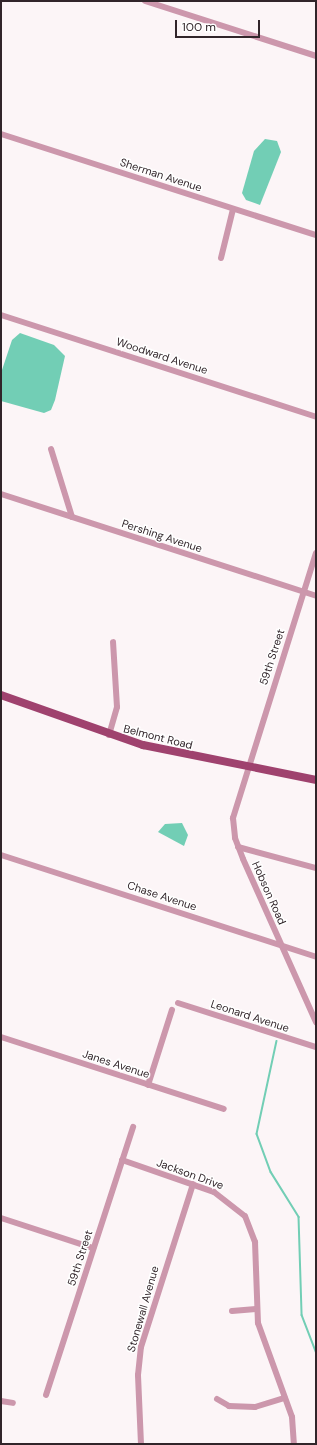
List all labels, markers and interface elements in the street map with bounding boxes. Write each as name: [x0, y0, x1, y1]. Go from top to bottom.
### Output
scale bar: [177, 12, 262, 38]
text: 100 m: [182, 19, 216, 35]
street label: Sherman Avenue: [118, 156, 204, 194]
street label: Woodward Avenue: [115, 335, 209, 377]
street label: Pershing Avenue: [120, 517, 204, 555]
street label: 59th Street: [257, 627, 287, 687]
street label: Belmont Road: [122, 722, 194, 752]
street label: Hobson Road: [249, 859, 289, 927]
street label: Chase Avenue: [126, 879, 198, 913]
street label: Leonard Avenue: [209, 997, 291, 1035]
street label: Janes Avenue: [81, 1047, 151, 1081]
street label: Jackson Drive: [155, 1156, 225, 1192]
street label: 59th Street: [65, 1228, 95, 1288]
street label: Stonewall Avenue: [124, 1265, 162, 1353]

